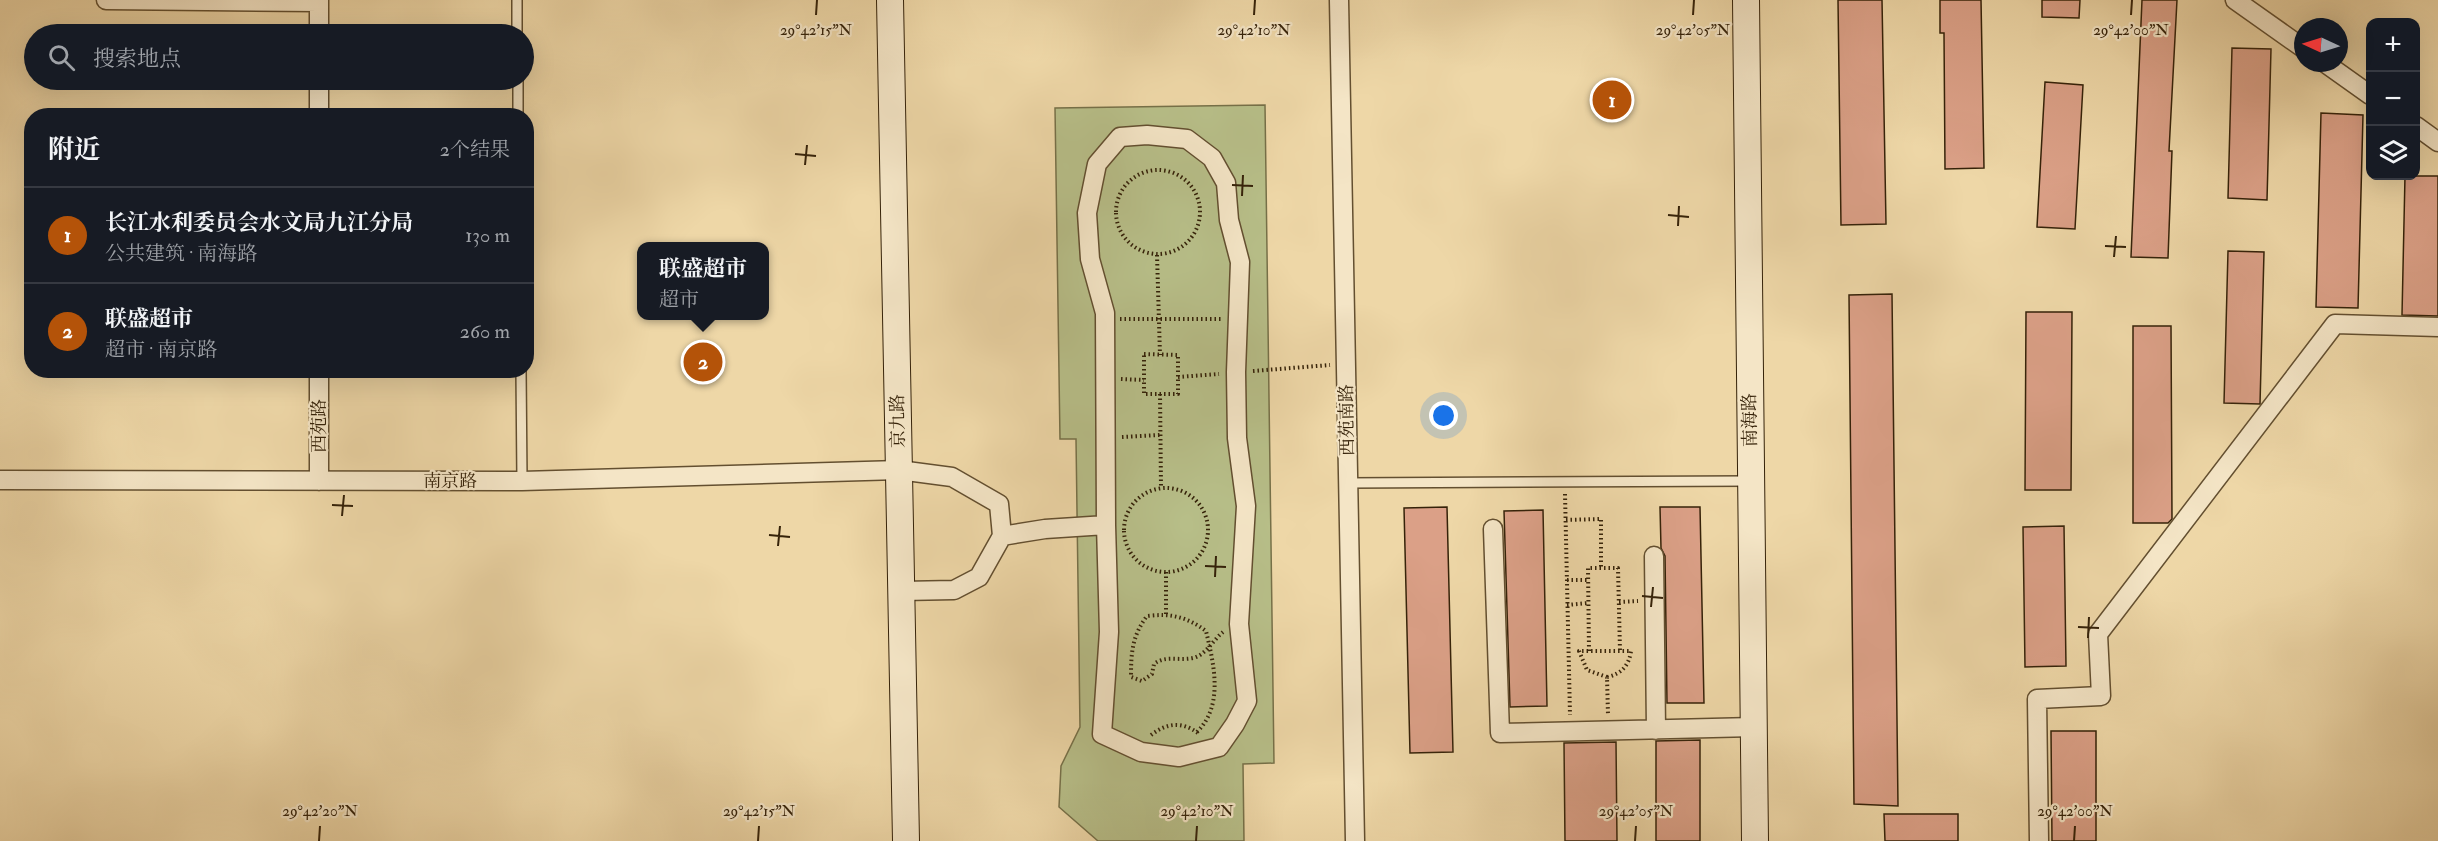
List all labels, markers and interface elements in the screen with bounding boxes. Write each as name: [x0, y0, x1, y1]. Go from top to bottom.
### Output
north arrow: [2294, 18, 2348, 72]
map controls: [2366, 18, 2420, 180]
button: +: [2366, 18, 2420, 72]
text: 29°42'15"N: [780, 21, 853, 40]
text: 29°42'10"N: [1217, 21, 1291, 40]
text: 29°42'05"N: [1656, 21, 1731, 40]
text: 29°42'00"N: [2093, 21, 2169, 40]
search box: [24, 24, 534, 90]
icon: search: [45, 41, 78, 74]
text: 搜索地点: [93, 45, 181, 73]
button: −: [2366, 72, 2420, 126]
pin: 1: [1592, 78, 1632, 122]
button: layers: [2366, 126, 2420, 180]
text: 附近: [48, 134, 100, 166]
text: 2个结果: [440, 137, 510, 162]
text: 长江水利委员会水文局九江分局: [105, 209, 413, 237]
text: 1: [64, 223, 71, 248]
text: 130 m: [465, 223, 510, 248]
text: 公共建筑 · 南海路: [105, 241, 257, 266]
popup: [637, 242, 769, 320]
text: 联盛超市: [659, 255, 747, 283]
text: 超市: [659, 287, 699, 312]
text: 联盛超市: [105, 305, 193, 333]
text: 2: [62, 319, 73, 344]
text: 260 m: [460, 319, 510, 344]
text: 超市 · 南京路: [105, 337, 217, 362]
pin: 2: [684, 340, 722, 385]
street label: 西苑南路: [1335, 384, 1359, 456]
street label: 南海路: [1738, 393, 1762, 447]
street label: 京九路: [886, 394, 910, 448]
street label: 西苑路: [308, 399, 331, 453]
your location: [1429, 401, 1458, 430]
street label: 南京路: [423, 470, 477, 493]
text: 29°42'20"N: [282, 802, 358, 821]
text: 29°42'15"N: [723, 802, 796, 821]
text: 29°42'10"N: [1160, 802, 1234, 821]
text: 29°42'05"N: [1599, 802, 1674, 821]
text: 29°42'00"N: [2037, 802, 2113, 821]

